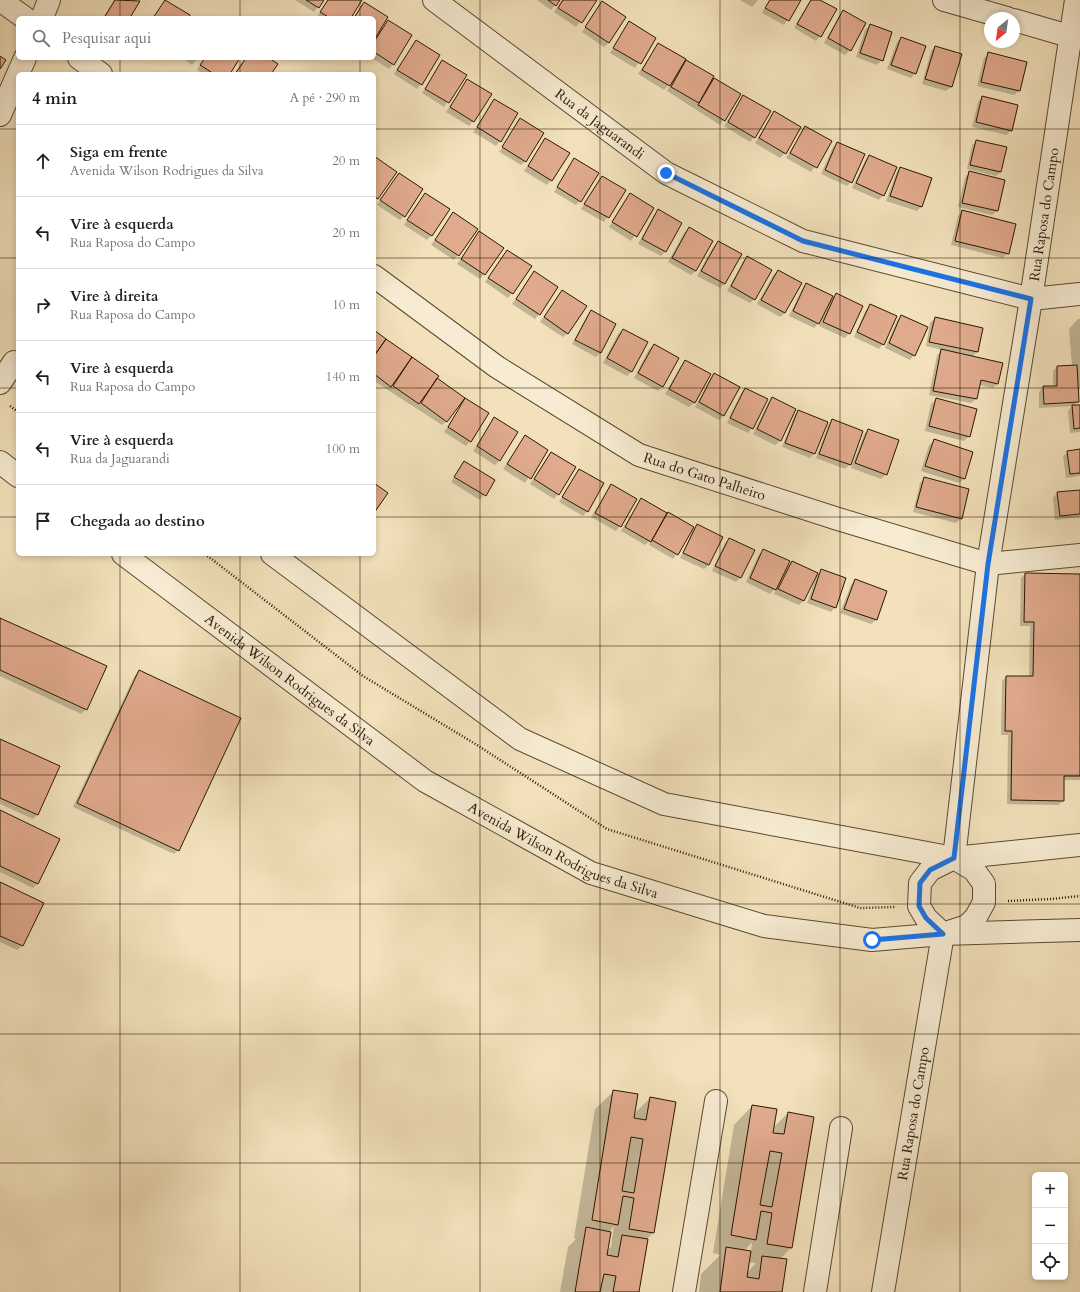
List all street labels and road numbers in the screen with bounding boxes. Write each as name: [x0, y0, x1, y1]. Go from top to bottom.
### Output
street label: Rua da Jaguarandi: [551, 84, 649, 164]
street label: Rua Raposa do Campo: [1024, 146, 1063, 283]
street label: Rua do Gato Palheiro: [641, 448, 769, 505]
street label: Avenida Wilson Rodrigues da Silva: [201, 609, 379, 750]
street label: Avenida Wilson Rodrigues da Silva: [465, 797, 660, 903]
street label: Rua Raposa do Campo: [892, 1045, 934, 1182]

